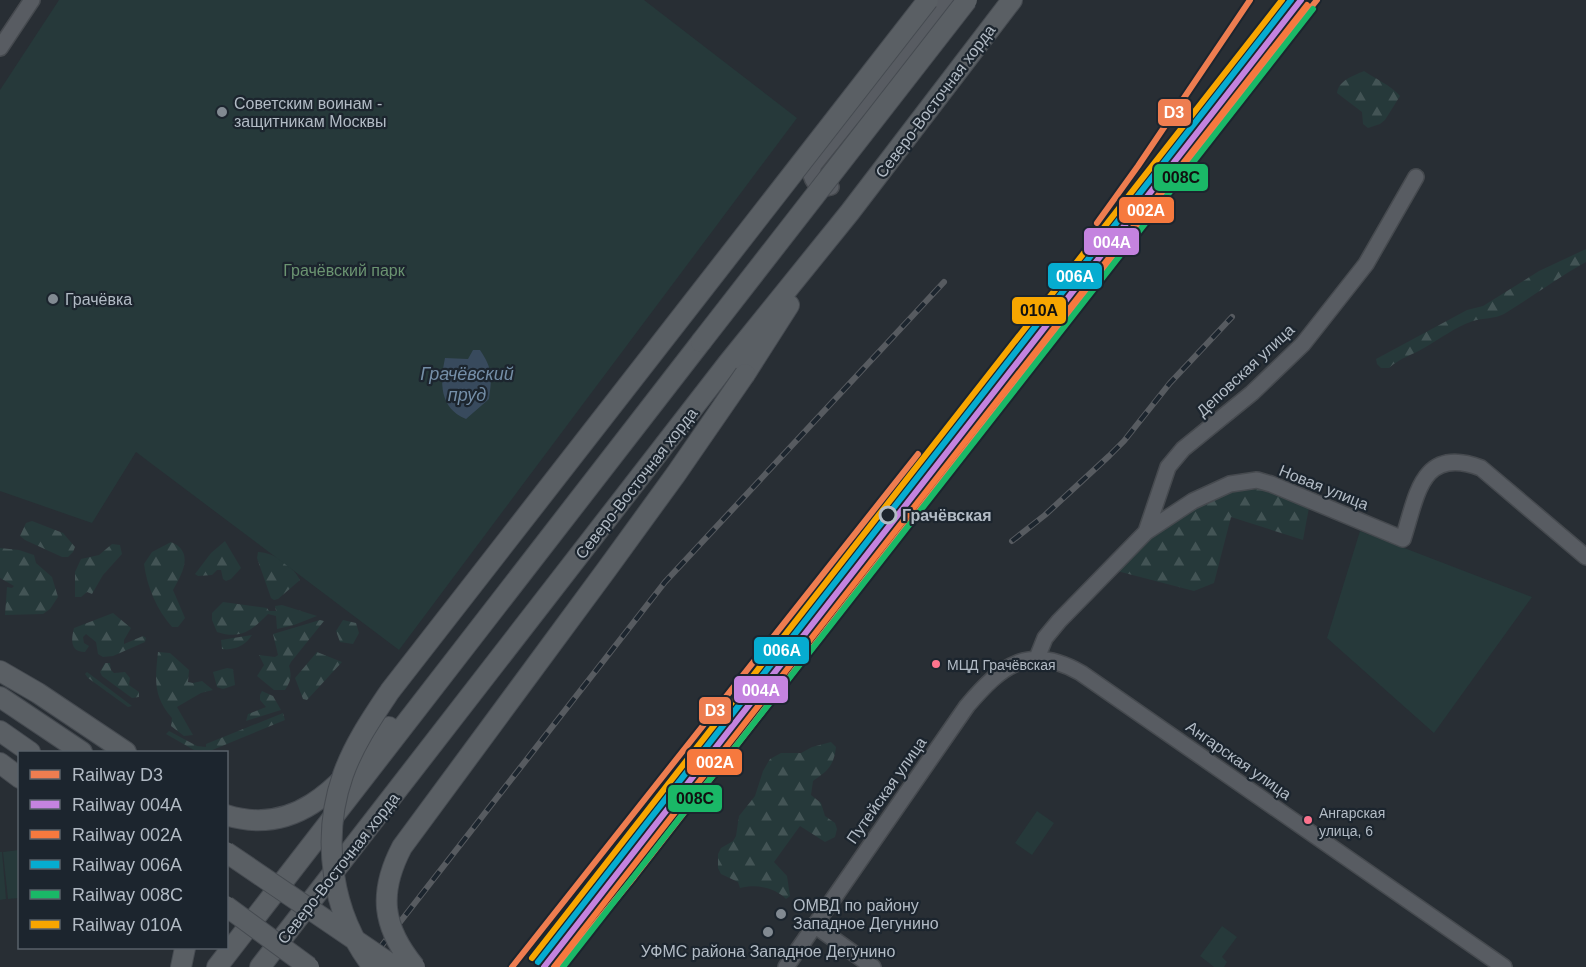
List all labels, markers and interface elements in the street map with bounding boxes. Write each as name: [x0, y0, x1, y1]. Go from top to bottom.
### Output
street label: Северо-Восточная хорда: [872, 22, 998, 181]
place label: Советским воинам - защитникам Москвы: [234, 95, 387, 130]
line badge: D3: [1157, 98, 1192, 127]
text: D3: [1164, 104, 1184, 121]
marker: Советским воинам - защитникам Москвы: [215, 105, 229, 119]
line badge: 008С: [1153, 163, 1209, 192]
text: 008С: [1162, 169, 1201, 186]
line badge: 002А: [1118, 196, 1175, 224]
text: 002А: [1127, 202, 1166, 219]
line badge: 004А: [1083, 227, 1140, 256]
text: 004А: [1093, 234, 1132, 251]
park label: Грачёвский парк: [283, 262, 406, 279]
line badge: 006А: [1047, 262, 1103, 290]
text: 006А: [1056, 268, 1095, 285]
place label: Грачёвка: [65, 291, 132, 308]
marker: Грачёвка: [46, 292, 60, 306]
line badge: 010А: [1011, 296, 1067, 325]
text: 010А: [1020, 302, 1059, 319]
street label: Деповская улица: [1193, 321, 1298, 420]
water label: Грачёвский пруд: [420, 364, 514, 405]
street label: Северо-Восточная хорда: [572, 404, 701, 562]
street label: Новая улица: [1277, 462, 1371, 513]
marker: Грачёвская: [879, 506, 897, 524]
place label: Грачёвская: [902, 507, 992, 524]
line badge: 006А: [753, 636, 810, 665]
text: 006А: [763, 642, 802, 659]
place label: МЦД Грачёвская: [947, 657, 1056, 673]
marker: МЦД Грачёвская: [930, 658, 942, 670]
line badge: 004А: [733, 675, 789, 704]
text: 004А: [742, 682, 781, 699]
line badge: D3: [698, 696, 732, 725]
text: D3: [705, 702, 725, 719]
street label: Ангарская улица: [1183, 718, 1295, 803]
street label: Путейская улица: [843, 734, 930, 847]
line badge: 002А: [686, 748, 743, 776]
legend: [18, 751, 228, 949]
text: 002А: [696, 754, 735, 771]
text: Railway D3: [72, 765, 163, 785]
line badge: 008С: [667, 784, 723, 813]
street label: Северо-Восточная хорда: [274, 789, 403, 947]
text: 008С: [676, 790, 715, 807]
text: Railway 004А: [72, 795, 182, 815]
place label: Ангарская улица, 6: [1319, 805, 1385, 839]
marker: Ангарская улица, 6: [1302, 814, 1314, 826]
text: Railway 002А: [72, 825, 182, 845]
text: Railway 006А: [72, 855, 182, 875]
text: Railway 008С: [72, 885, 183, 905]
place label: ОМВД по району Западное Дегунино: [793, 897, 939, 932]
marker: ОМВД по району Западное Дегунино: [774, 907, 788, 921]
text: Railway 010А: [72, 915, 182, 935]
marker: УФМС района Западное Дегунино: [761, 925, 775, 939]
place label: УФМС района Западное Дегунино: [641, 943, 895, 960]

